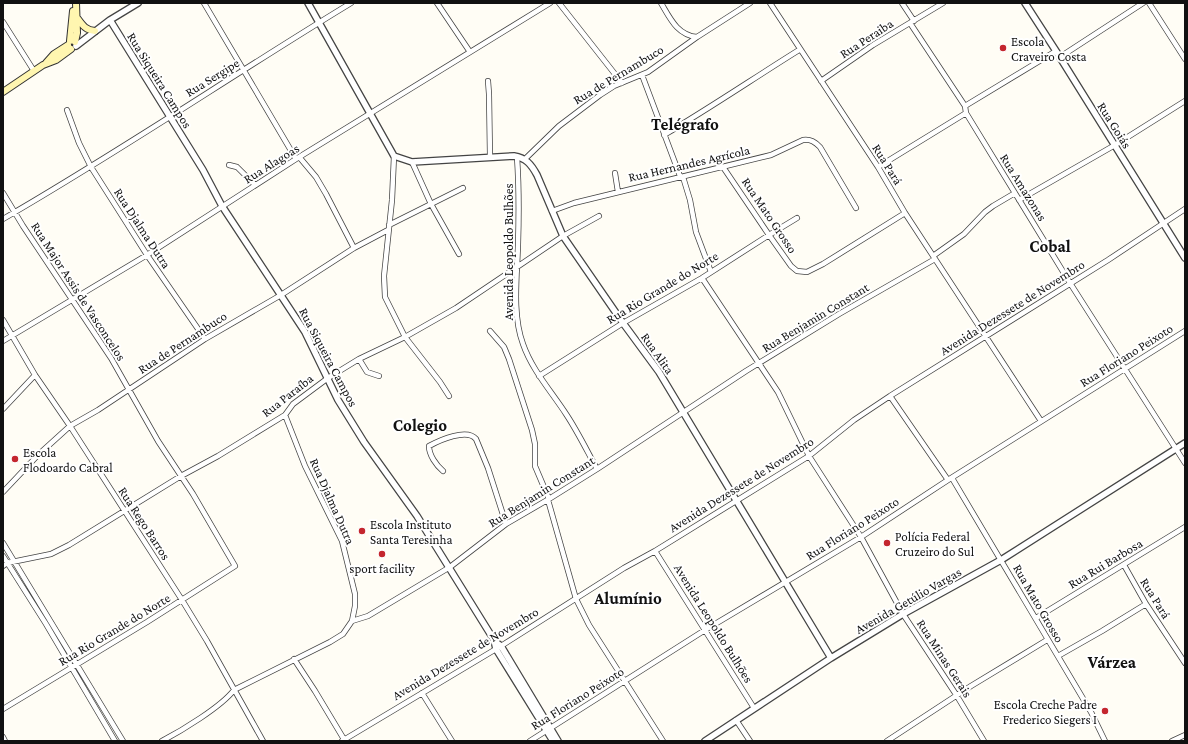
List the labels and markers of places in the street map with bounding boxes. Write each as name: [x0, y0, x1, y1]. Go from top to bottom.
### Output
place label: Escola Craveiro Costa: [1011, 34, 1087, 64]
marker: Escola Craveiro Costa: [998, 43, 1008, 53]
place label: Escola Flodoardo Cabral: [23, 445, 113, 475]
marker: Escola Flodoardo Cabral: [10, 454, 20, 464]
place label: Escola Instituto Santa Teresinha: [370, 517, 453, 547]
marker: Escola Instituto Santa Teresinha: [357, 526, 367, 536]
place label: Polícia Federal Cruzeiro do Sul: [895, 529, 975, 559]
marker: Polícia Federal Cruzeiro do Sul: [882, 538, 892, 548]
marker: sport facility: [377, 549, 387, 559]
place label: sport facility: [349, 561, 416, 576]
place label: Escola Creche Padre Frederico Siegers I: [994, 697, 1097, 727]
marker: Escola Creche Padre Frederico Siegers I: [1100, 706, 1110, 716]

